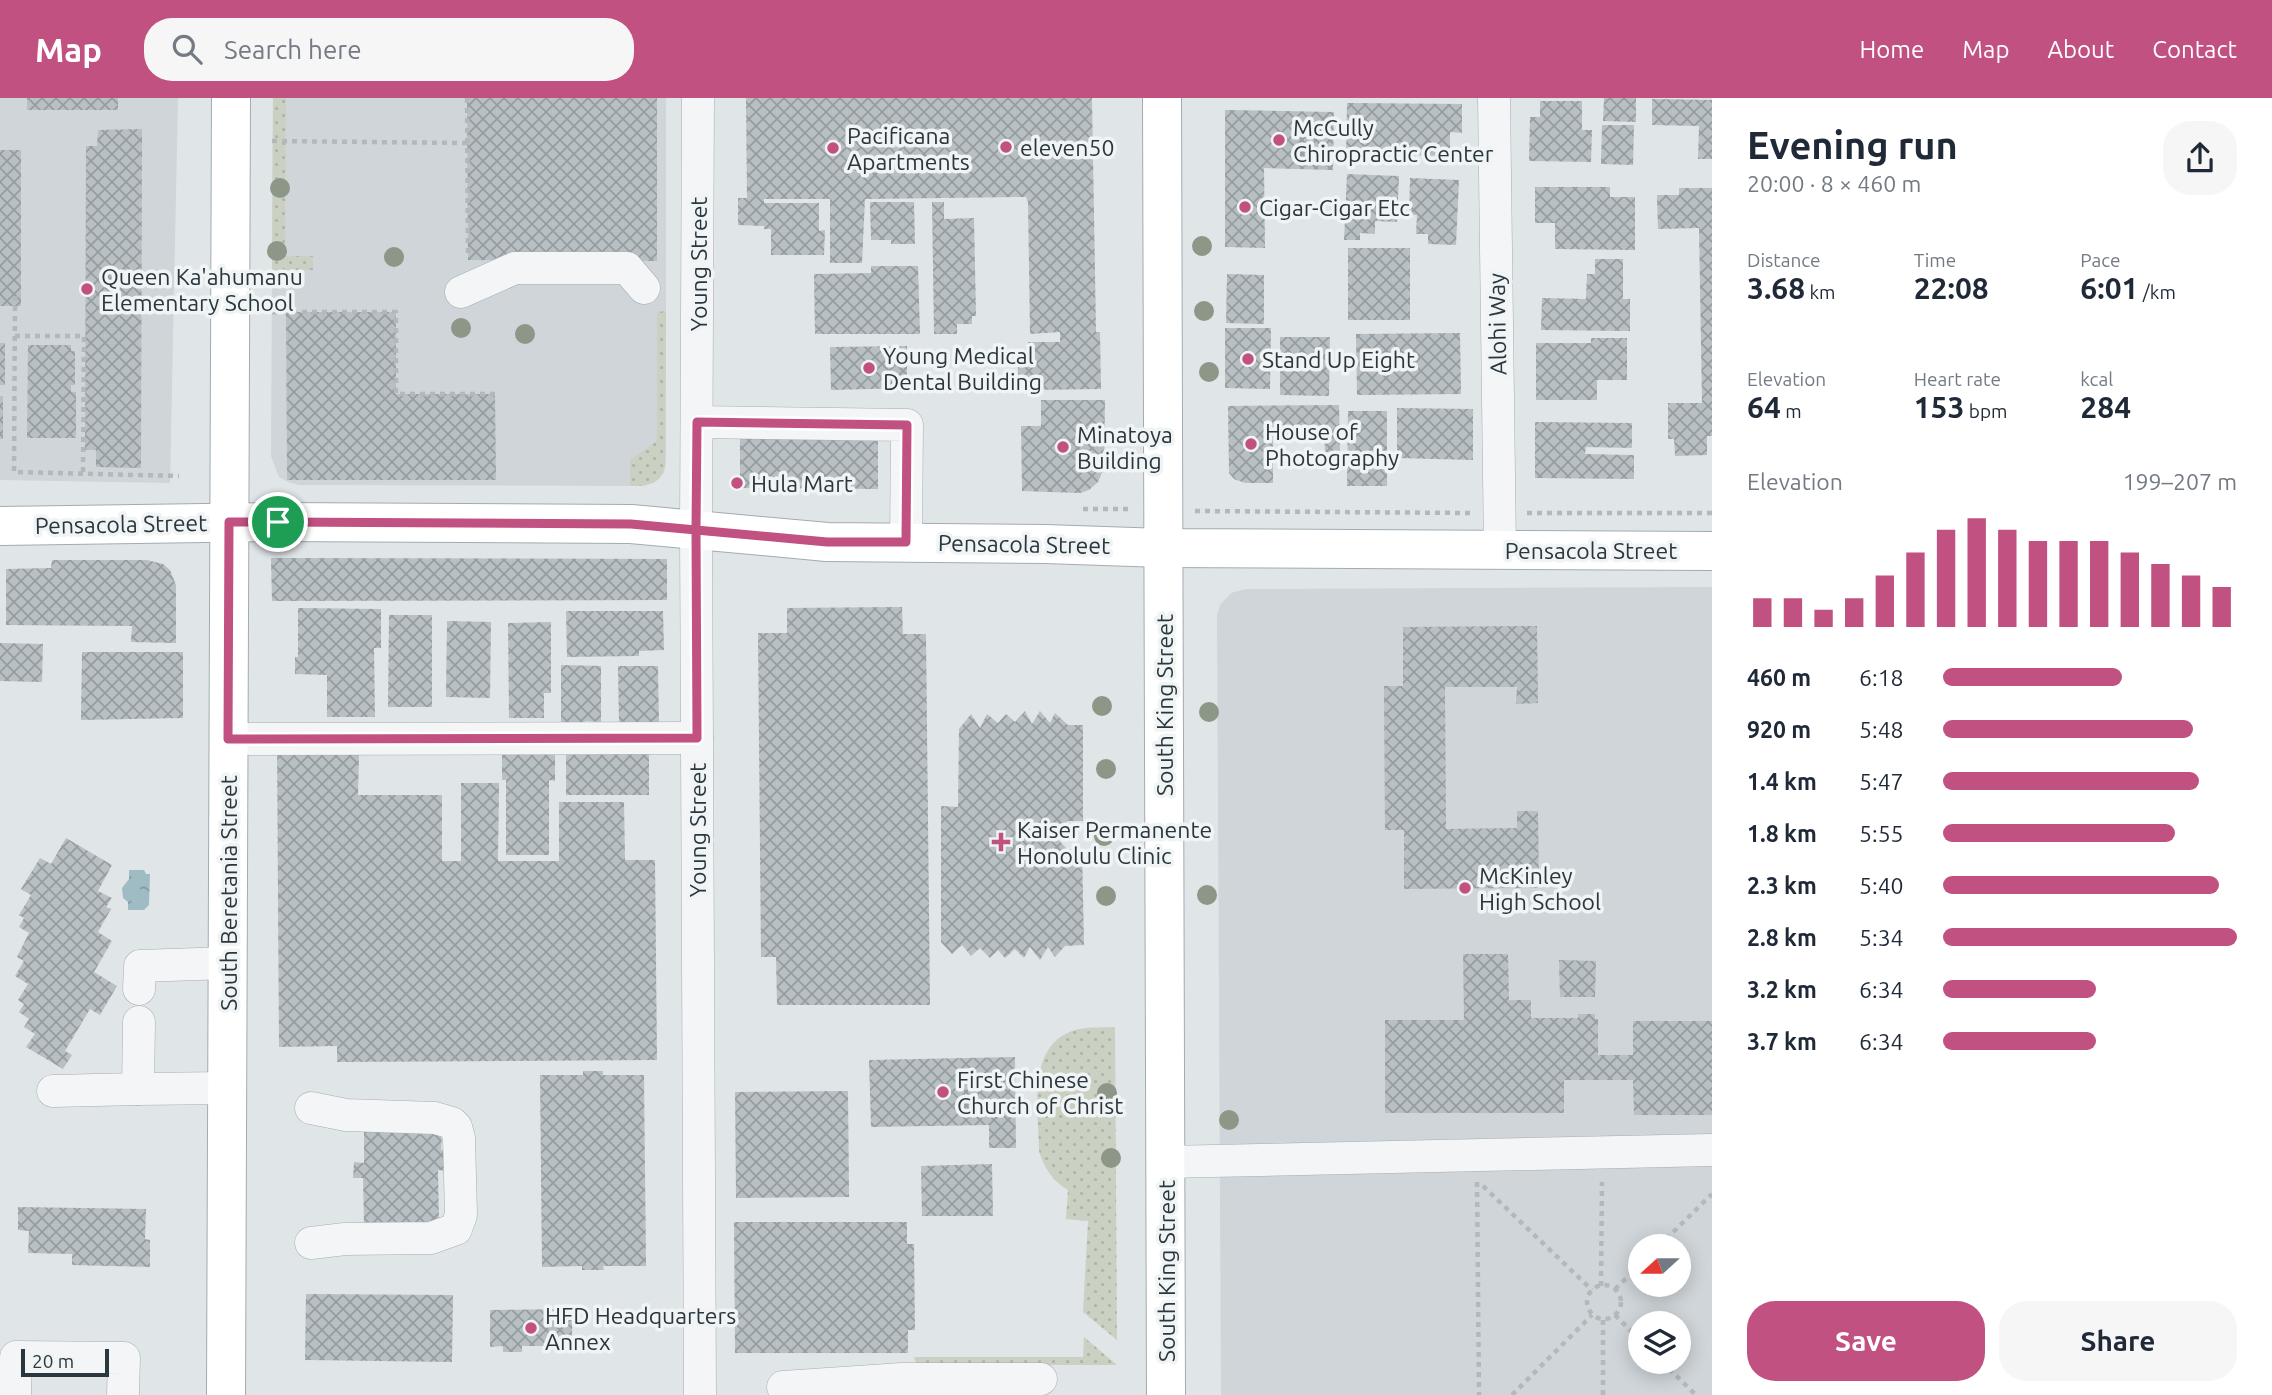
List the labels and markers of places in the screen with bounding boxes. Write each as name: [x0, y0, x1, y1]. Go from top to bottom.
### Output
place label: McCully Chiropractic Center: [1293, 115, 1494, 166]
place label: Pacificana Apartments: [847, 123, 970, 174]
marker: McCully Chiropractic Center: [1271, 132, 1287, 148]
place label: eleven50: [1020, 135, 1114, 160]
marker: eleven50: [998, 139, 1014, 155]
marker: Pacificana Apartments: [825, 140, 841, 156]
place label: Cigar-Cigar Etc: [1259, 195, 1410, 220]
marker: Cigar-Cigar Etc: [1237, 199, 1253, 215]
place label: Queen Ka'ahumanu Elementary School: [101, 264, 303, 315]
marker: Queen Ka'ahumanu Elementary School: [79, 281, 95, 297]
place label: Young Medical Dental Building: [883, 343, 1042, 394]
place label: Stand Up Eight: [1262, 347, 1415, 372]
marker: Stand Up Eight: [1240, 351, 1256, 367]
marker: Young Medical Dental Building: [861, 360, 877, 376]
place label: House of Photography: [1265, 419, 1399, 470]
place label: Minatoya Building: [1077, 422, 1173, 473]
marker: House of Photography: [1243, 436, 1259, 452]
marker: Minatoya Building: [1055, 439, 1071, 455]
place label: Hula Mart: [751, 471, 853, 496]
marker: Hula Mart: [729, 475, 745, 491]
pin: [248, 492, 308, 552]
place label: Kaiser Permanente Honolulu Clinic: [1017, 817, 1212, 868]
marker: Kaiser Permanente Honolulu Clinic: [991, 832, 1011, 852]
place label: McKinley High School: [1479, 863, 1601, 914]
marker: McKinley High School: [1457, 880, 1473, 896]
place label: First Chinese Church of Christ: [957, 1067, 1123, 1118]
marker: First Chinese Church of Christ: [935, 1084, 951, 1100]
place label: HFD Headquarters Annex: [545, 1303, 736, 1354]
marker: HFD Headquarters Annex: [523, 1320, 539, 1336]

